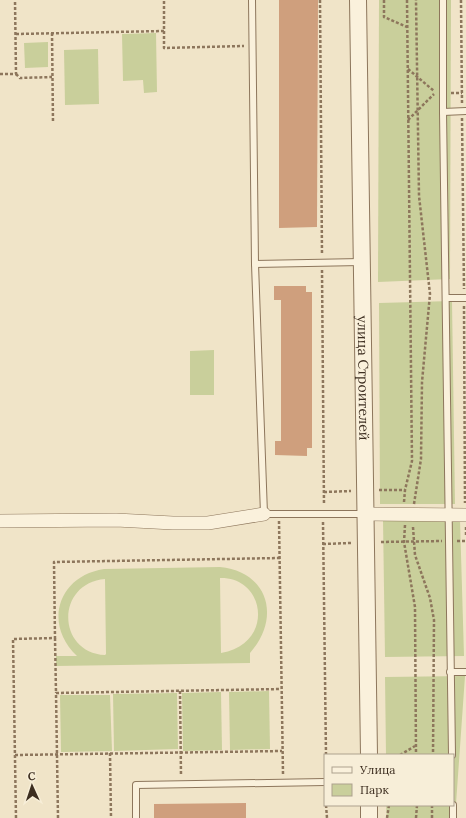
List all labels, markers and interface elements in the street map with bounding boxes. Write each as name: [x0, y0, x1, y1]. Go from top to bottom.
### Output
street label: улица Строителей: [354, 315, 373, 441]
legend: [324, 754, 454, 806]
text: Улица: [359, 762, 396, 777]
north arrow: [12, 766, 52, 806]
text: С: [27, 769, 36, 783]
text: Парк: [360, 782, 389, 797]

